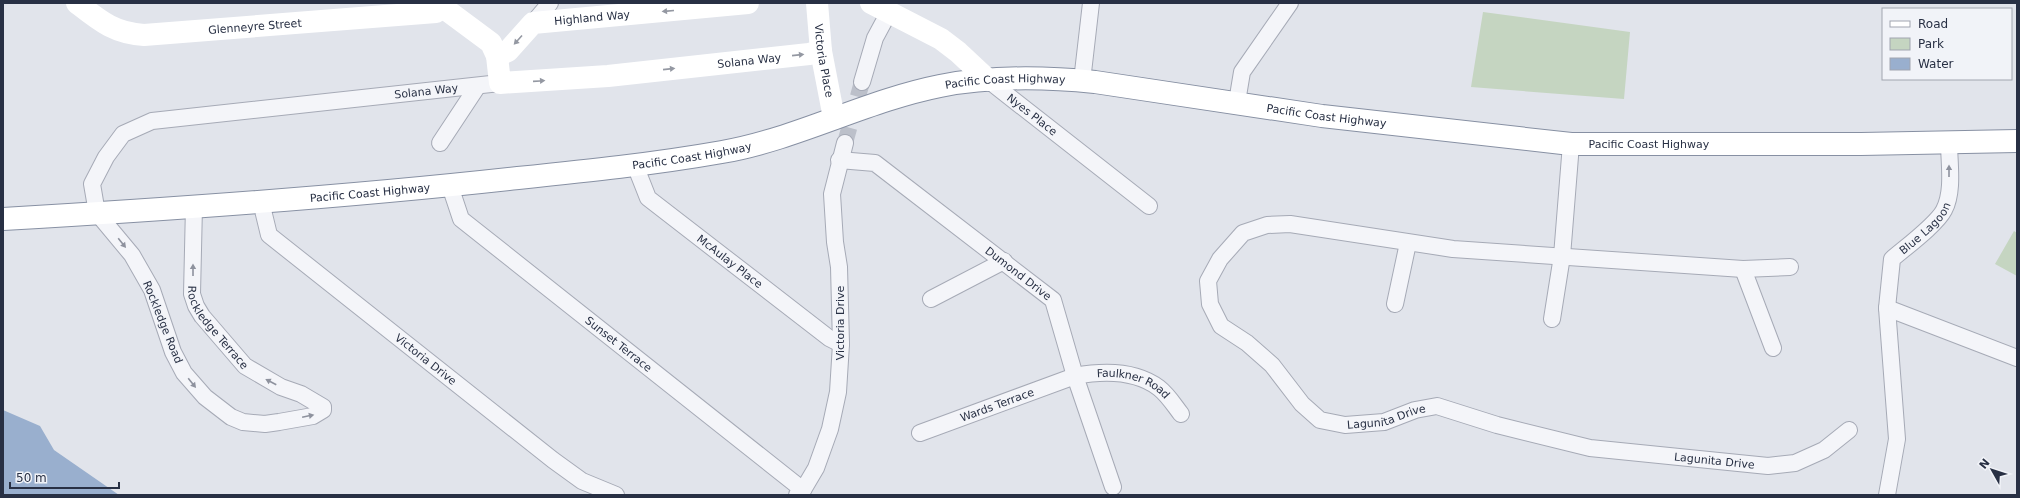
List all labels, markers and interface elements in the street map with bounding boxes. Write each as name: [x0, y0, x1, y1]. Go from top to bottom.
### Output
one-way arrow: [661, 7, 674, 14]
street label: Highland Way: [554, 8, 631, 28]
legend: [1882, 8, 2012, 80]
street label: Glenneyre Street: [208, 17, 303, 37]
text: Road: [1918, 17, 1948, 31]
street label: Victoria Place: [812, 23, 836, 99]
one-way arrow: [513, 35, 522, 46]
text: Park: [1918, 37, 1944, 51]
street label: Solana Way: [717, 51, 782, 71]
one-way arrow: [792, 52, 804, 58]
text: Water: [1918, 57, 1954, 71]
one-way arrow: [663, 66, 675, 73]
street label: Pacific Coast Highway: [944, 72, 1066, 92]
one-way arrow: [533, 77, 545, 84]
street label: Solana Way: [394, 82, 459, 102]
street label: Nyes Place: [1004, 91, 1060, 139]
street label: Pacific Coast Highway: [1266, 102, 1388, 130]
street label: Pacific Coast Highway: [1588, 138, 1710, 151]
street label: Pacific Coast Highway: [631, 140, 754, 172]
one-way arrow: [1946, 164, 1952, 177]
street label: Pacific Coast Highway: [309, 181, 431, 205]
street label: Blue Lagoon: [1897, 201, 1954, 257]
street label: McAulay Place: [694, 232, 765, 291]
one-way arrow: [117, 238, 126, 249]
street label: Dumond Drive: [982, 244, 1054, 303]
one-way arrow: [190, 263, 196, 276]
street label: Rockledge Road: [140, 279, 185, 365]
street label: Victoria Drive: [834, 285, 847, 360]
street label: Rockledge Terrace: [185, 286, 251, 372]
street label: Sunset Terrace: [582, 314, 655, 375]
street label: Victoria Drive: [392, 331, 459, 388]
street label: Faulkner Road: [1096, 367, 1172, 401]
one-way arrow: [188, 378, 196, 389]
one-way arrow: [265, 379, 276, 385]
street label: Wards Terrace: [958, 386, 1036, 425]
street label: Lagunita Drive: [1347, 402, 1427, 432]
one-way arrow: [301, 413, 314, 419]
north arrow: [1972, 450, 2012, 490]
street label: Lagunita Drive: [1673, 451, 1755, 472]
text: N: [1977, 456, 1993, 472]
scale bar: [10, 464, 119, 490]
text: 50 m: [16, 471, 47, 485]

